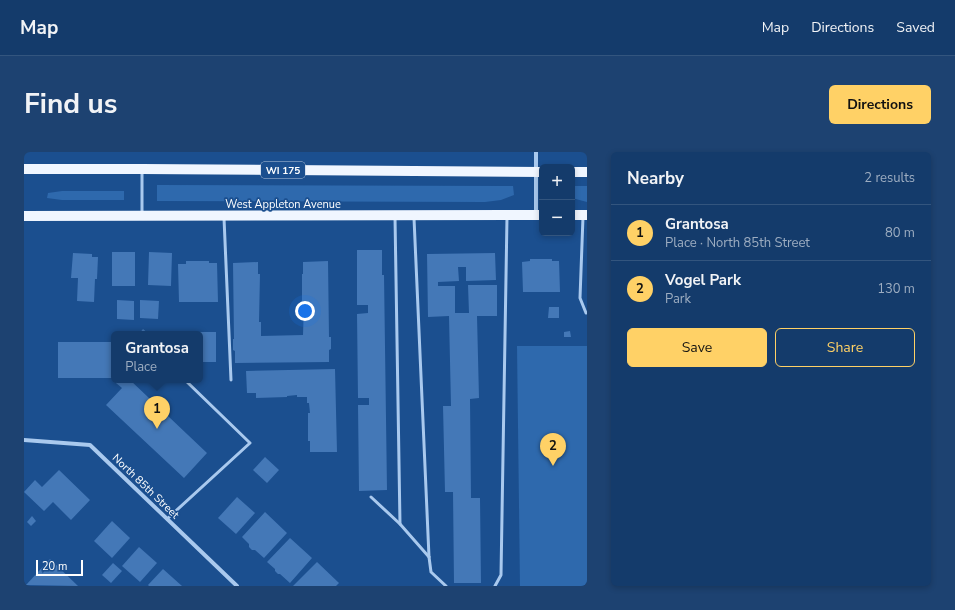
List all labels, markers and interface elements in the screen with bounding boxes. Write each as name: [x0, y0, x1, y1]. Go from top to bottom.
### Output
text: Map: [20, 15, 58, 41]
text: Map: [762, 18, 789, 37]
text: Directions: [811, 18, 874, 37]
text: Saved: [896, 18, 935, 37]
text: Find us: [24, 85, 118, 123]
button: Directions: [829, 85, 931, 124]
road number: WI 175: [261, 162, 305, 178]
map controls: [539, 164, 575, 236]
button: +: [539, 164, 575, 200]
text: Nearby: [627, 167, 684, 190]
text: 2 results: [864, 169, 915, 187]
street label: West Appleton Avenue: [225, 197, 341, 212]
button: −: [539, 200, 575, 236]
text: Grantosa: [665, 214, 729, 234]
text: 1: [636, 224, 644, 242]
text: 80 m: [885, 224, 915, 242]
text: Place · North 85th Street: [665, 234, 810, 252]
text: Vogel Park: [665, 270, 741, 290]
text: 2: [636, 280, 644, 298]
text: 130 m: [877, 280, 915, 298]
text: Park: [665, 290, 691, 308]
your location: [295, 301, 315, 321]
button: Save: [627, 328, 767, 367]
button: Share: [775, 328, 915, 367]
popup: [111, 331, 203, 383]
text: Grantosa: [125, 338, 189, 358]
text: Place: [125, 358, 157, 376]
pin: 1: [144, 396, 170, 429]
pin: 2: [540, 433, 566, 466]
street label: North 85th Street: [109, 451, 182, 522]
scale bar: [36, 558, 83, 577]
text: 20 m: [42, 559, 67, 574]

